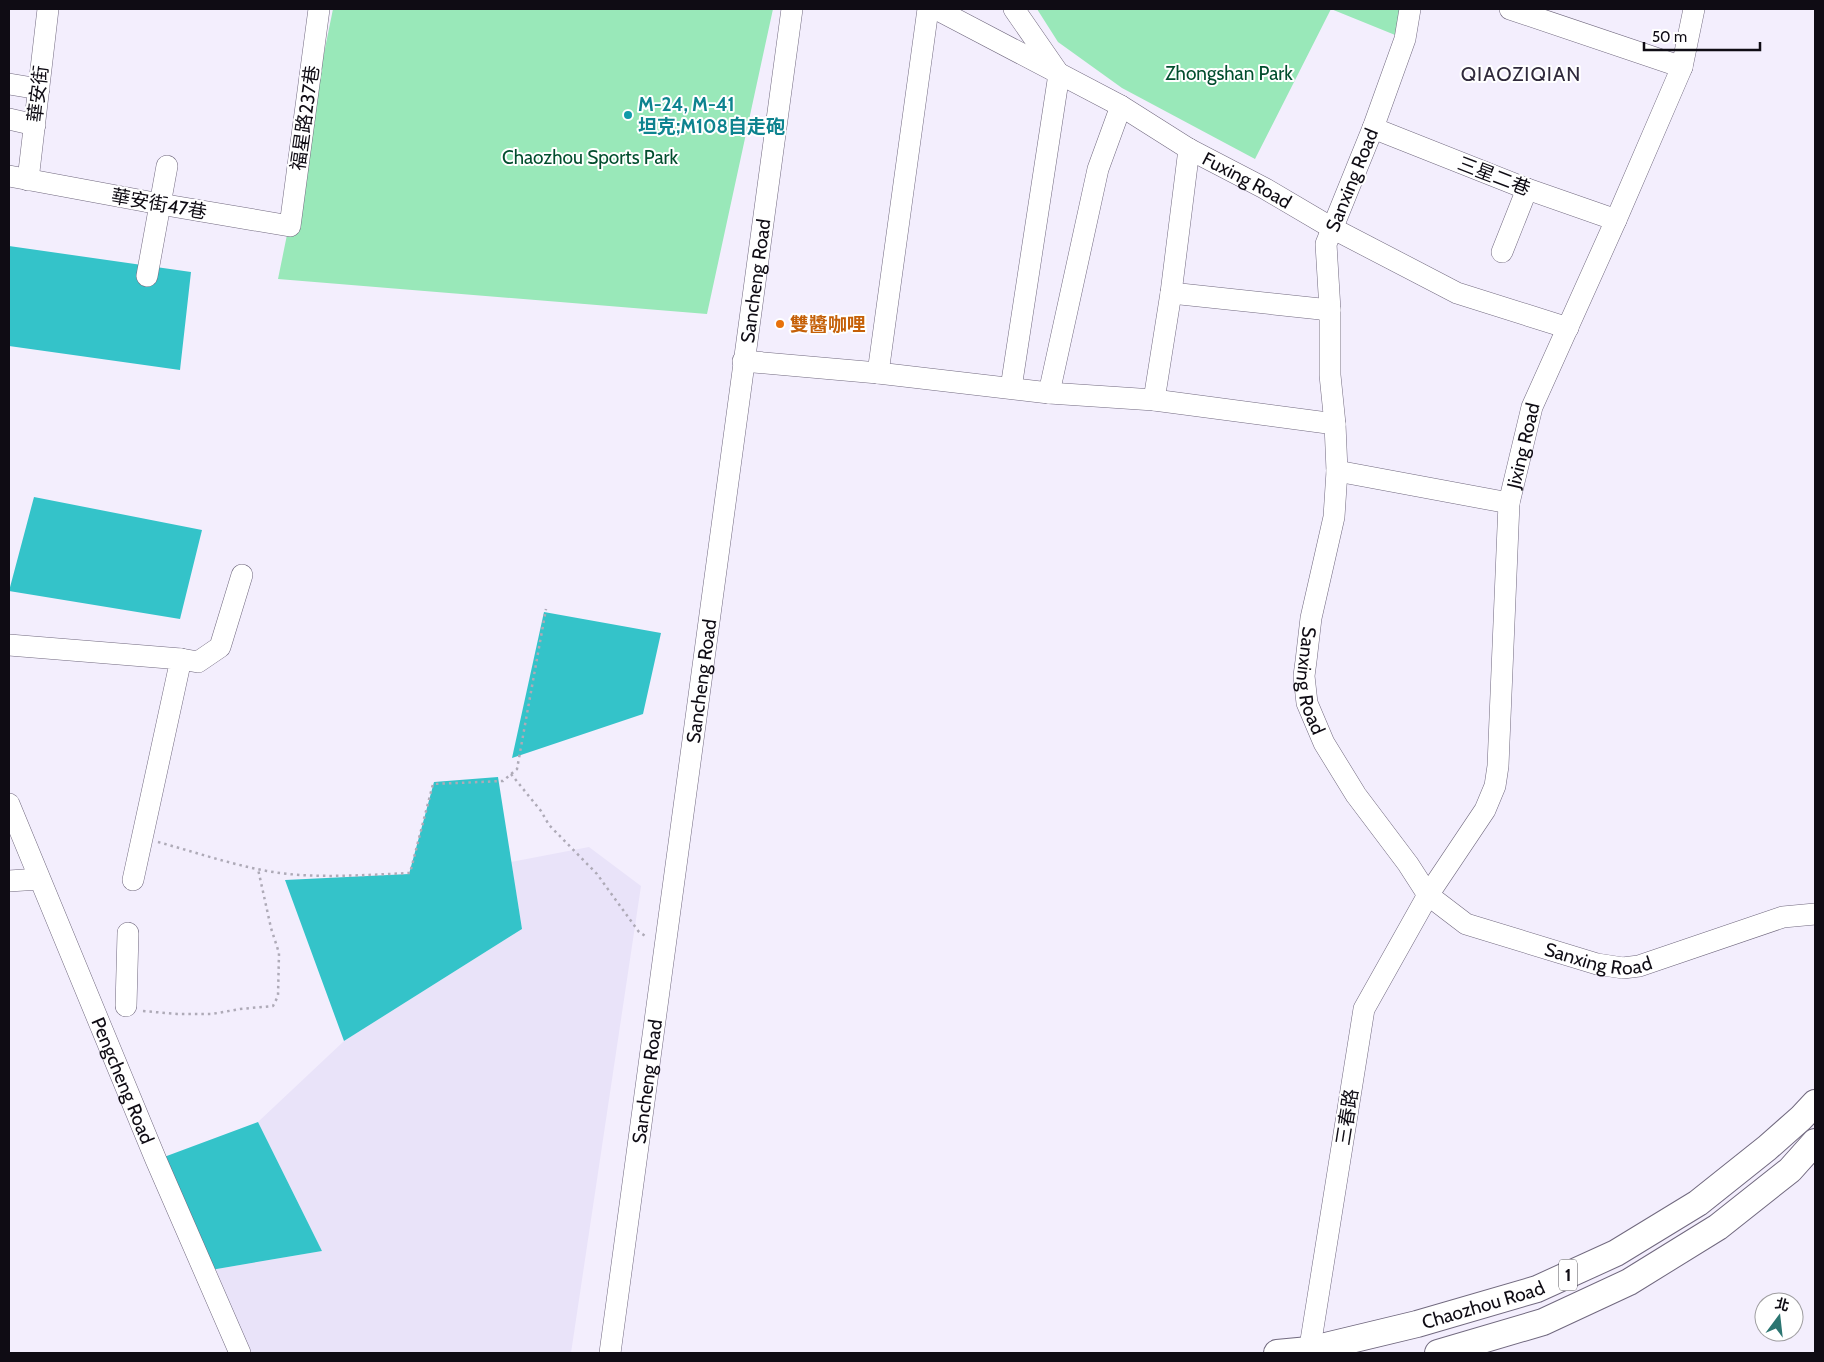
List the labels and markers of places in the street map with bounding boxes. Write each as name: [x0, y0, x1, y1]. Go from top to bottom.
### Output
place label: M-24, M-41 坦克;M108自走砲: [638, 93, 785, 138]
marker: M-24, M-41 坦克;M108自走砲: [622, 109, 634, 121]
place label: 雙醬咖哩: [790, 313, 866, 336]
marker: 雙醬咖哩: [774, 318, 786, 330]

